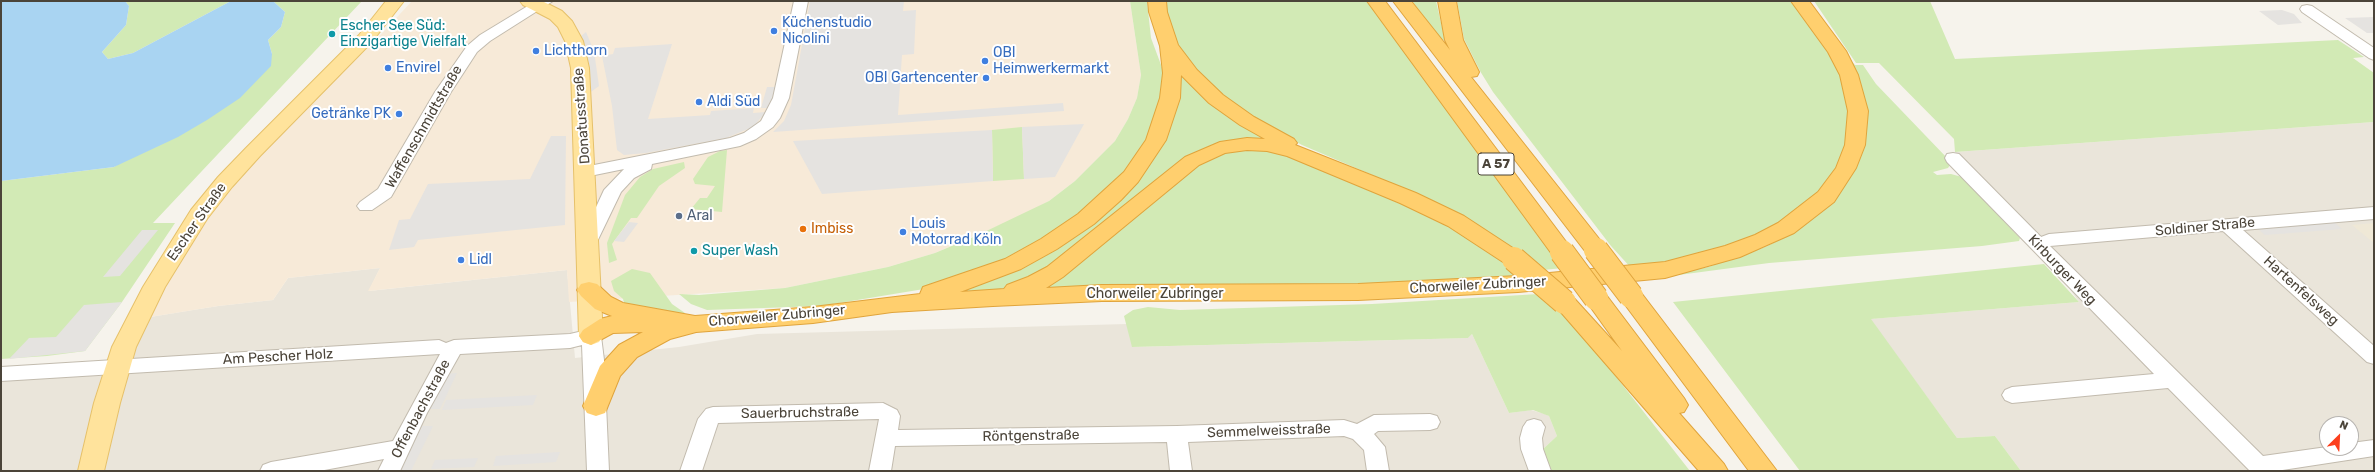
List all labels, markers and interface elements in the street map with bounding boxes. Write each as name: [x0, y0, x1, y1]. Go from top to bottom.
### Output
place label: Küchenstudio Nicolini: [782, 15, 872, 48]
place label: Escher See Süd: Einzigartige Vielfalt: [340, 18, 466, 50]
marker: Küchenstudio Nicolini: [769, 26, 779, 36]
marker: Escher See Süd: Einzigartige Vielfalt: [327, 29, 337, 39]
place label: Lichthorn: [544, 43, 607, 59]
place label: OBI Heimwerkermarkt: [993, 45, 1109, 78]
marker: Lichthorn: [531, 46, 541, 56]
marker: OBI Heimwerkermarkt: [980, 56, 990, 66]
place label: Envirel: [396, 60, 440, 76]
street label: Waffenschmidtstraße: [382, 63, 466, 191]
marker: Envirel: [383, 63, 393, 73]
street label: Donatusstraße: [570, 67, 594, 165]
place label: OBI Gartencenter: [865, 70, 978, 86]
marker: OBI Gartencenter: [981, 73, 991, 83]
place label: Aldi Süd: [707, 94, 760, 110]
marker: Aldi Süd: [694, 97, 704, 107]
place label: Getränke PK: [311, 106, 391, 122]
marker: Getränke PK: [394, 109, 404, 119]
road number: A 57: [1478, 153, 1514, 175]
street label: Escher Straße: [164, 180, 230, 264]
place label: Aral: [687, 208, 713, 224]
marker: Aral: [674, 211, 684, 221]
street label: Soldiner Straße: [2154, 214, 2256, 240]
place label: Louis Motorrad Köln: [911, 216, 1002, 248]
place label: Imbiss: [811, 221, 853, 237]
marker: Imbiss: [798, 224, 808, 234]
marker: Louis Motorrad Köln: [898, 227, 908, 237]
street label: Kirburger Weg: [2024, 231, 2100, 309]
place label: Super Wash: [702, 243, 778, 259]
marker: Super Wash: [689, 246, 699, 256]
place label: Lidl: [469, 252, 492, 268]
street label: Hartenfelsweg: [2260, 253, 2342, 329]
marker: Lidl: [456, 255, 466, 265]
street label: Chorweiler Zubringer: [1409, 273, 1547, 297]
street label: Chorweiler Zubringer: [1086, 286, 1224, 302]
street label: Chorweiler Zubringer: [708, 302, 846, 330]
street label: Am Pescher Holz: [222, 346, 334, 368]
street label: Offenbachstraße: [388, 357, 454, 461]
street label: Sauerbruchstraße: [741, 404, 859, 422]
north arrow: [2319, 416, 2359, 456]
text: N: [2337, 418, 2350, 433]
street label: Semmelweisstraße: [1207, 420, 1331, 442]
street label: Röntgenstraße: [982, 427, 1080, 445]

